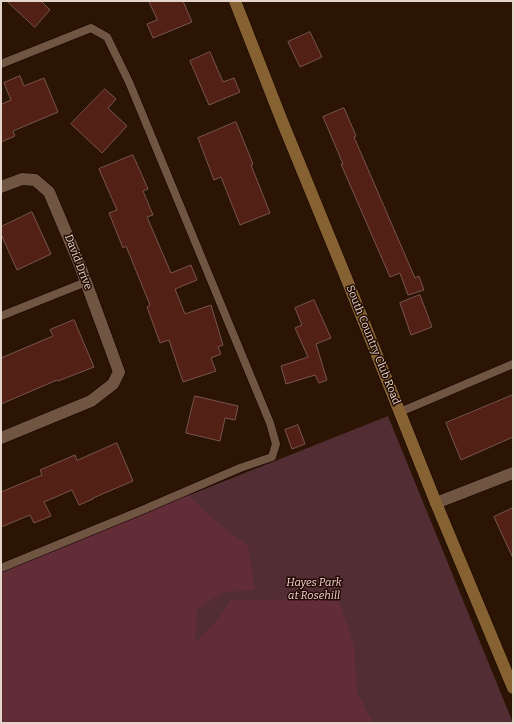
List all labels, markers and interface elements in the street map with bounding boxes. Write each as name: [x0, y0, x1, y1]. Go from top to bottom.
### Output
street label: David Drive: [61, 232, 95, 292]
street label: South Country Club Road: [343, 283, 403, 407]
park label: Hayes Park at Rosehill: [286, 576, 342, 602]

